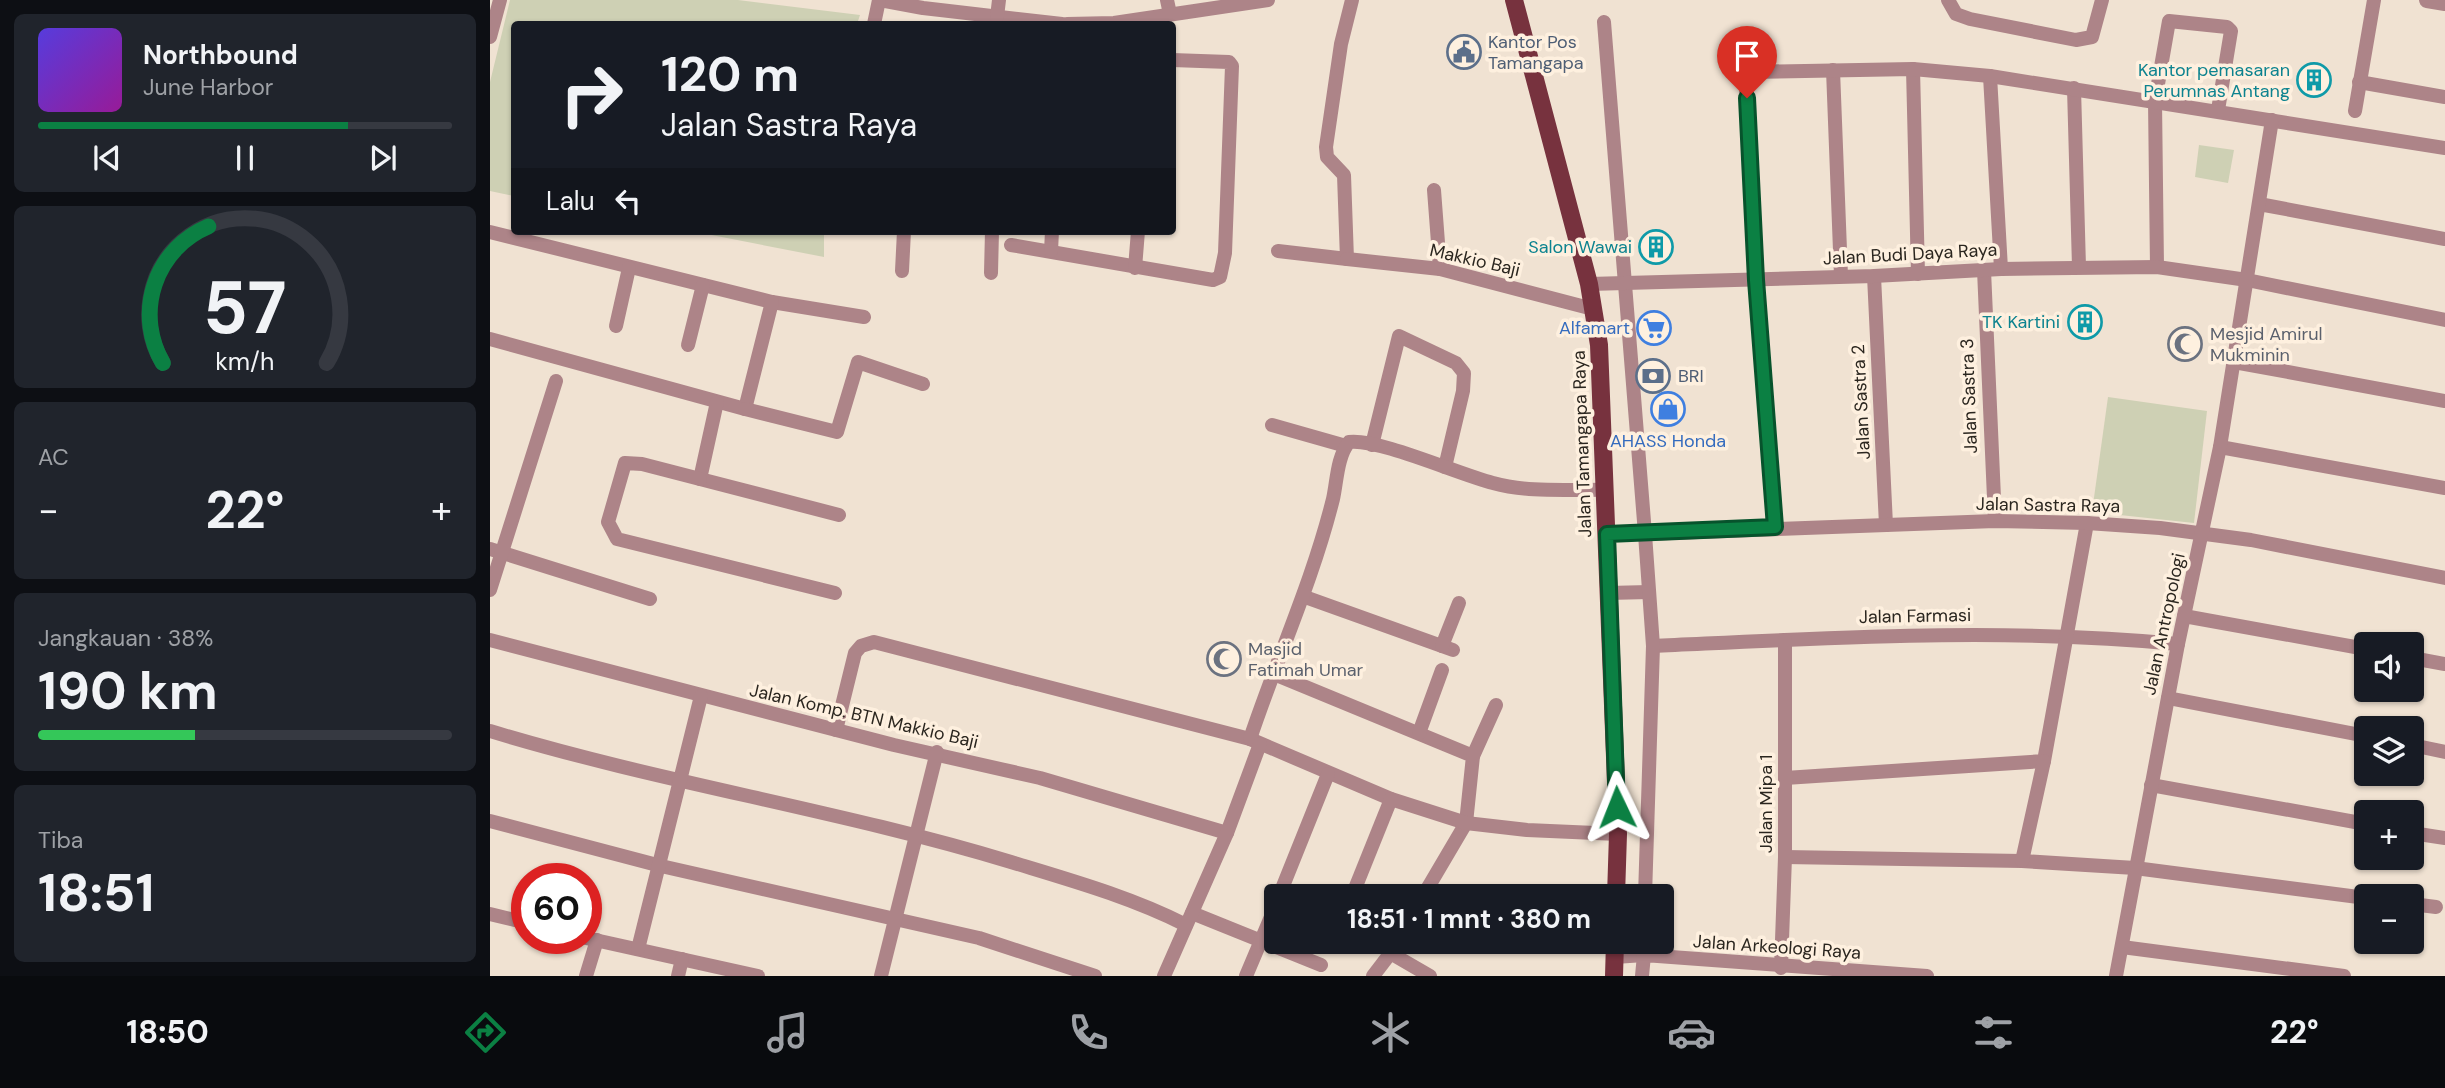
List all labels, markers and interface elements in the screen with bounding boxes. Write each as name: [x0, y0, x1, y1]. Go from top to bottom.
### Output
pin: [1717, 26, 1777, 98]
place label: Kantor Pos Tamangapa: [1488, 30, 1584, 75]
public building icon: Kantor Pos Tamangapa: [1445, 33, 1483, 71]
icon: arrive: [1728, 37, 1766, 75]
text: Northbound: [143, 38, 298, 72]
text: 120 m: [661, 42, 799, 106]
icon: right: [546, 49, 637, 140]
place label: Kantor pemasaran Perumnas Antang: [2138, 58, 2290, 103]
building icon: Kantor pemasaran Perumnas Antang: [2295, 61, 2333, 99]
text: June Harbor: [143, 72, 273, 102]
text: Jalan Sastra Raya: [661, 104, 917, 146]
icon: previous: [88, 139, 126, 177]
icon: pause: [226, 139, 264, 177]
icon: next: [364, 139, 402, 177]
icon: left: [609, 182, 647, 220]
text: Lalu: [546, 184, 595, 218]
building icon: Salon Wawai: [1637, 228, 1675, 266]
place label: Salon Wawai: [1528, 235, 1632, 259]
street label: Jalan Budi Daya Raya: [1822, 237, 1998, 271]
street label: Makkio Baji: [1427, 238, 1523, 282]
text: 57: [203, 261, 287, 356]
building icon: TK Kartini: [2066, 303, 2104, 341]
supermarket icon: Alfamart: [1635, 309, 1673, 347]
place label: TK Kartini: [1982, 310, 2060, 334]
place label: Alfamart: [1559, 316, 1630, 340]
place label: Mesjid Amirul Mukminin: [2210, 322, 2322, 367]
mosque icon: Mesjid Amirul Mukminin: [2166, 325, 2204, 363]
street label: Jalan Sastra 3: [1955, 338, 1983, 454]
text: km/h: [215, 344, 275, 377]
street label: Jalan Sastra 2: [1846, 344, 1876, 460]
street label: Jalan Tamangapa Raya: [1567, 350, 1597, 538]
bank icon: BRI: [1634, 357, 1672, 395]
place label: BRI: [1678, 364, 1704, 388]
shop icon: AHASS Honda: [1649, 390, 1687, 428]
place label: AHASS Honda: [1610, 429, 1726, 453]
text: AC: [38, 442, 69, 472]
text: 22°: [206, 476, 284, 544]
text: −: [38, 485, 59, 535]
text: +: [431, 485, 452, 535]
street label: Jalan Sastra Raya: [1976, 492, 2120, 518]
street label: Jalan Antropologi: [2137, 551, 2191, 697]
street label: Jalan Farmasi: [1859, 603, 1971, 629]
text: Jangkauan · 38%: [38, 623, 213, 653]
map controls: [2354, 632, 2424, 954]
button: sound: [2354, 632, 2424, 702]
place label: Masjid Fatimah Umar: [1248, 637, 1364, 682]
mosque icon: Masjid Fatimah Umar: [1205, 640, 1243, 678]
text: 190 km: [38, 657, 218, 725]
street label: Jalan Komp. BTN Makkio Baji: [747, 678, 981, 754]
button: layers: [2354, 716, 2424, 786]
street label: Jalan Mipa 1: [1754, 755, 1778, 853]
position arrow: [1580, 770, 1654, 844]
button: +: [2354, 800, 2424, 870]
text: Tiba: [38, 825, 83, 855]
text: 18:51: [38, 859, 154, 927]
speed limit sign: 60: [511, 863, 602, 954]
button: −: [2354, 884, 2424, 954]
text: 18:51 · 1 mnt · 380 m: [1347, 902, 1591, 936]
street label: Jalan Arkeologi Raya: [1692, 929, 1862, 965]
icon: directions: [461, 1008, 510, 1057]
icon: music: [763, 1008, 812, 1057]
icon: phone: [1064, 1008, 1113, 1057]
icon: climate: [1366, 1008, 1415, 1057]
icon: car: [1667, 1008, 1716, 1057]
icon: filters: [1969, 1008, 2018, 1057]
text: 18:50: [126, 1011, 209, 1053]
text: 22°: [2270, 1011, 2319, 1053]

